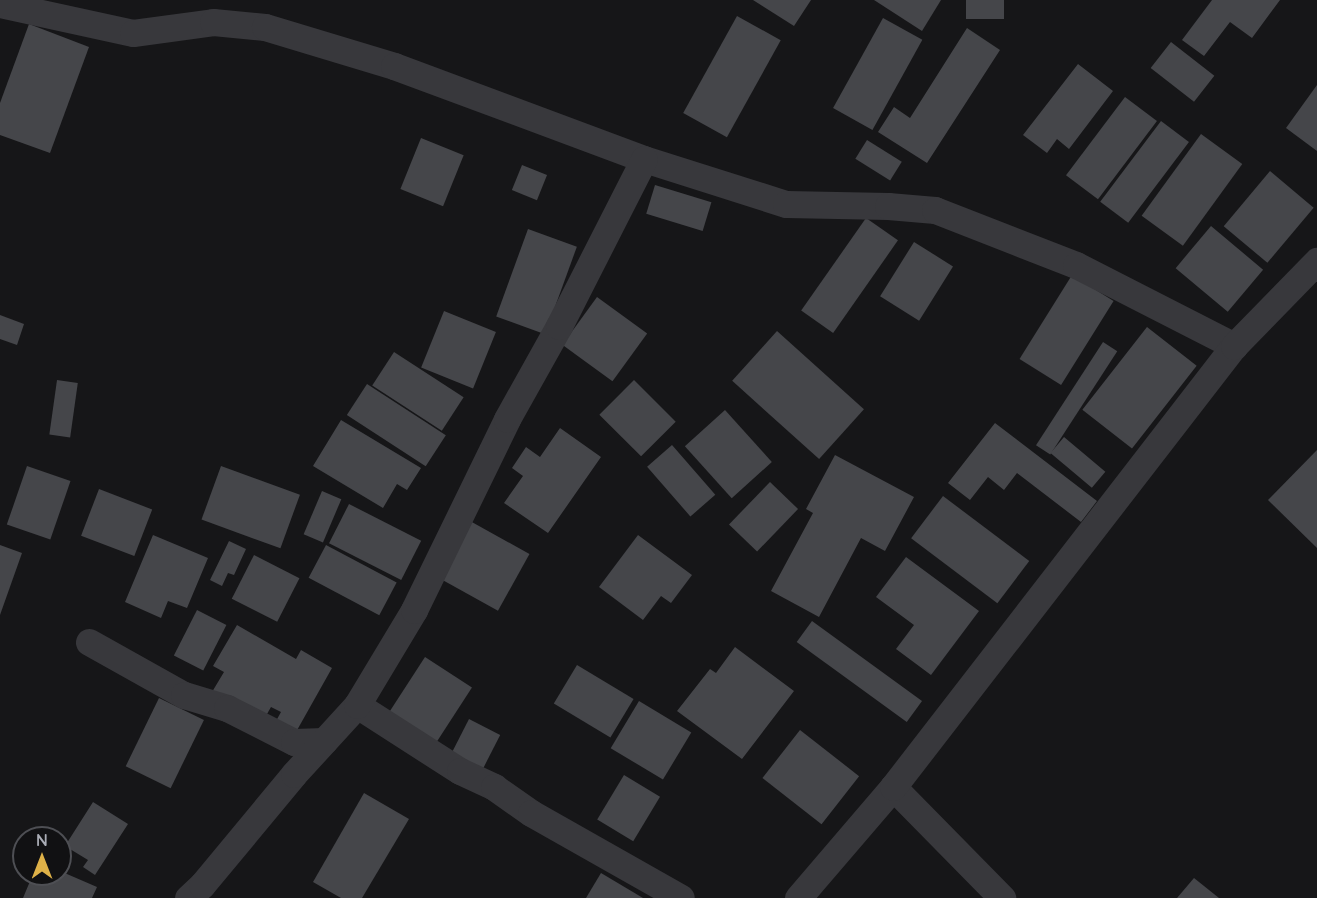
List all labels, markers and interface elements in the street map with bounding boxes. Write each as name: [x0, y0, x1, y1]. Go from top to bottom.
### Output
north arrow: [12, 826, 72, 886]
text: N: [36, 830, 48, 850]

